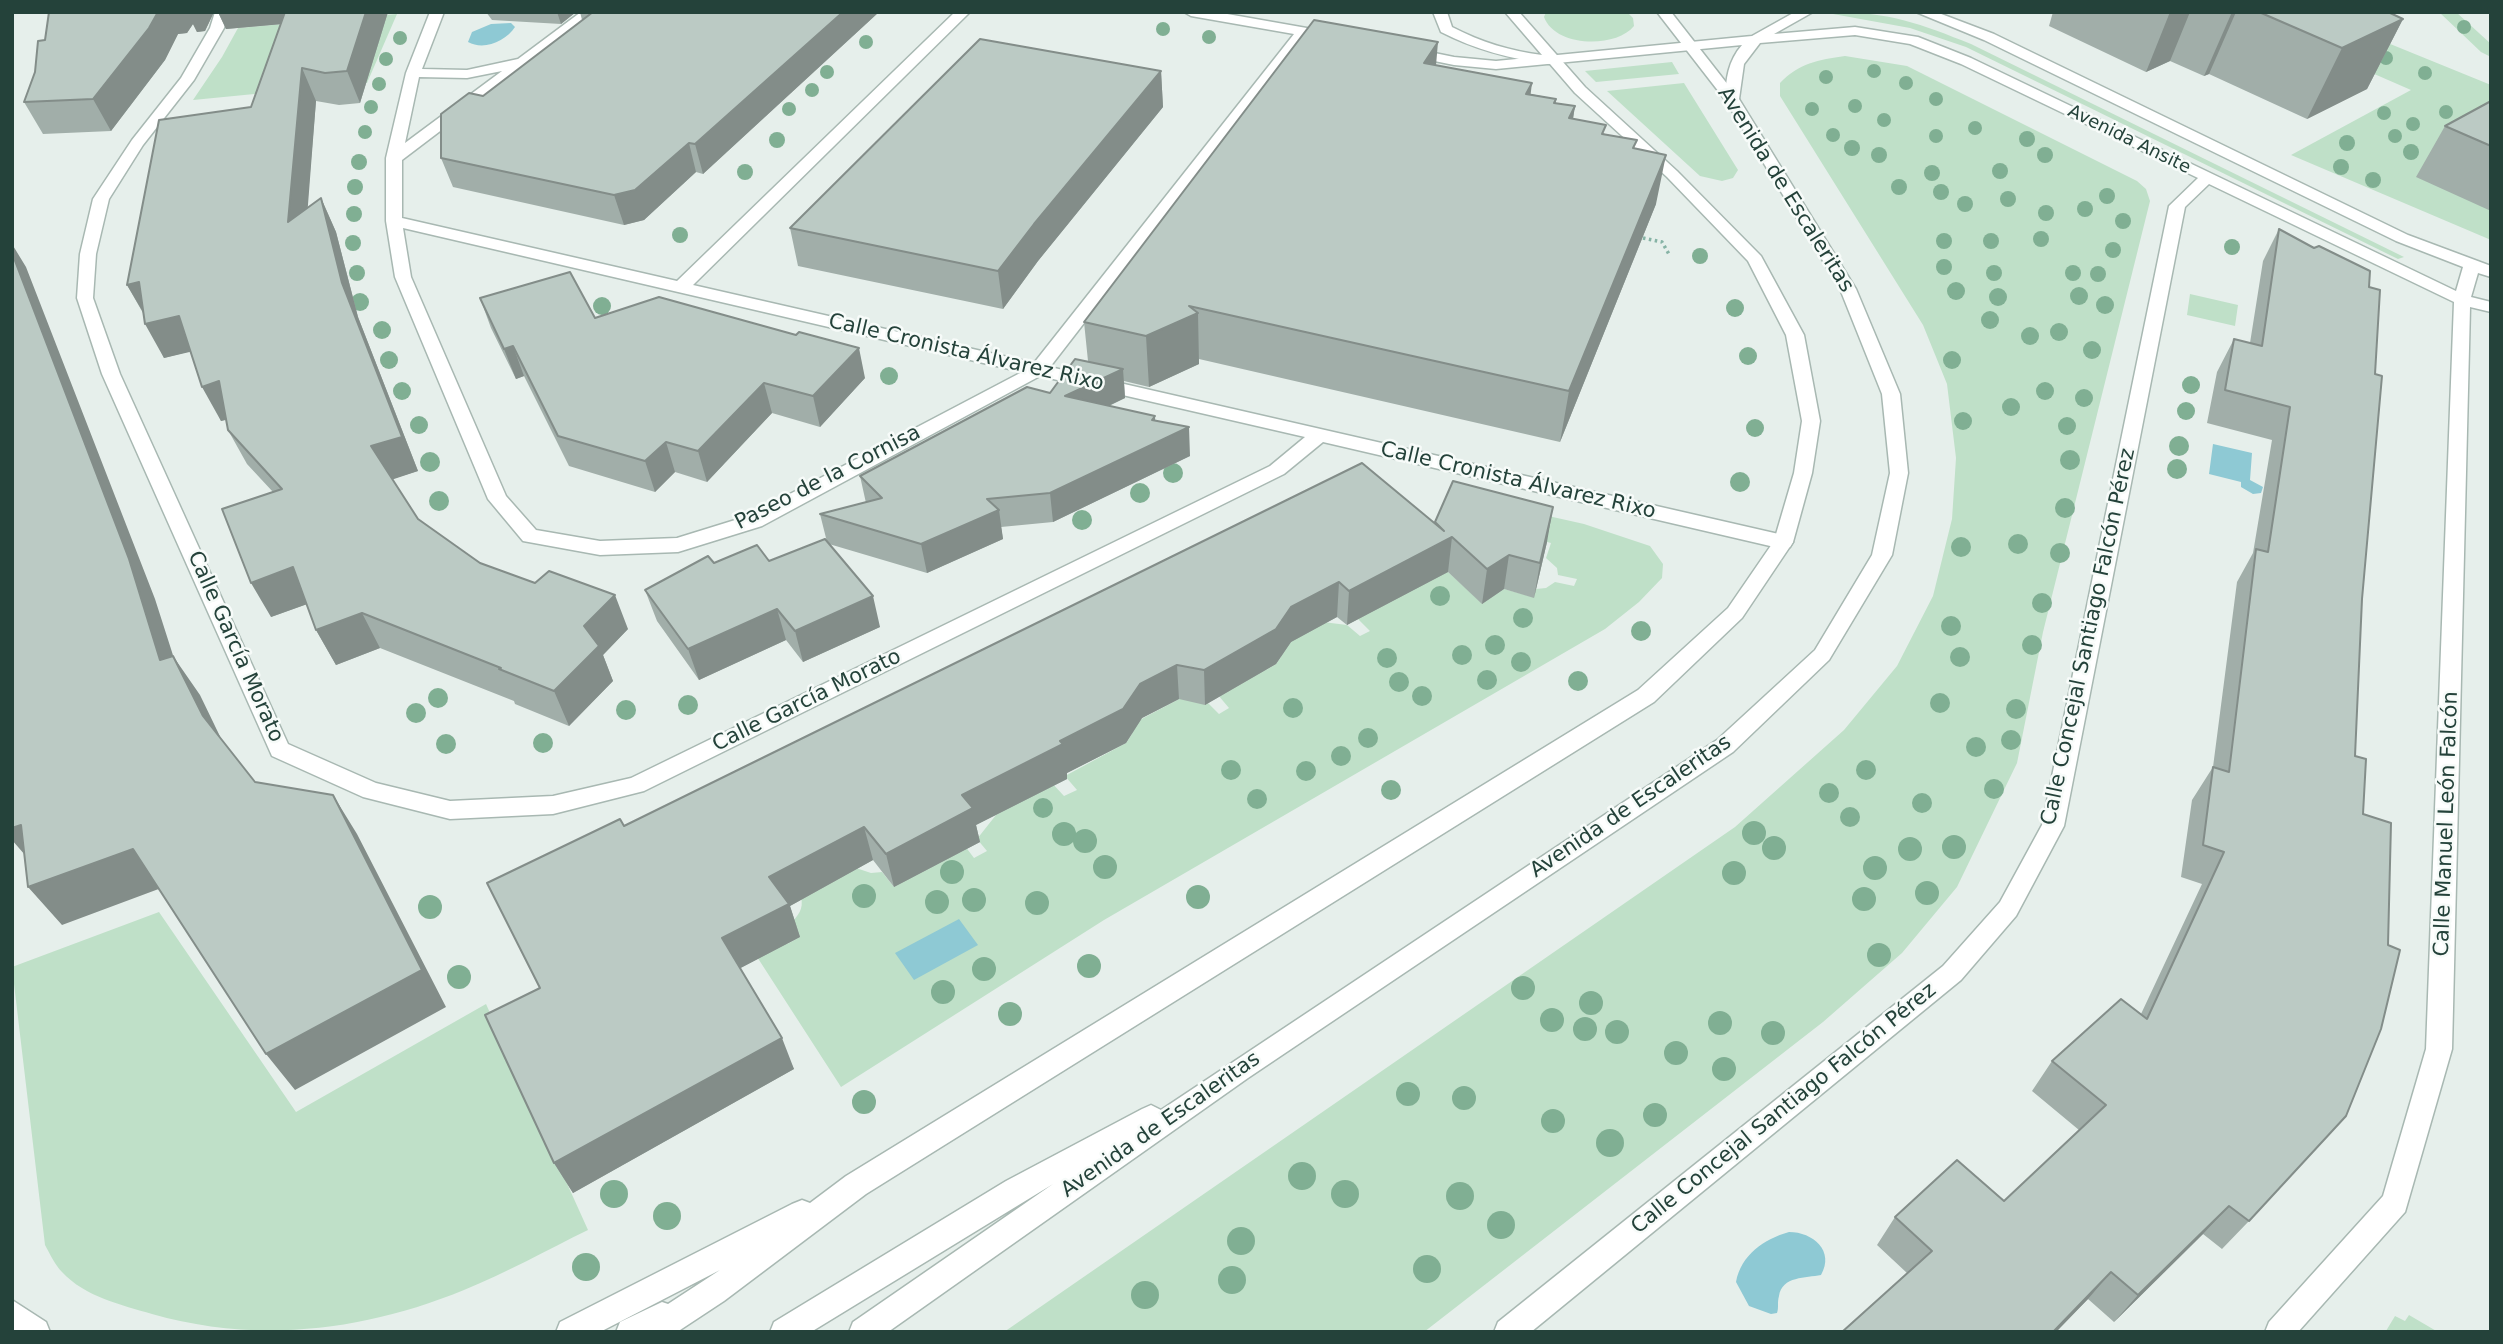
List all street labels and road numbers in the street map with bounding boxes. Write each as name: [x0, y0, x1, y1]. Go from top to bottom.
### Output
street label: Avenida de Escaleritas: [1711, 83, 1859, 297]
street label: Avenida Ansite: [2064, 101, 2194, 179]
street label: Calle Cronista Álvarez Rixo: [826, 309, 1106, 397]
street label: Paseo de la Cornisa: [731, 420, 925, 536]
street label: Calle Cronista Álvarez Rixo: [1378, 437, 1658, 525]
street label: Calle Concejal Santiago Falcón Pérez: [2037, 446, 2141, 828]
street label: Calle García Morato: [181, 548, 289, 746]
street label: Calle García Morato: [709, 644, 905, 758]
street label: Calle Manuel León Falcón: [2430, 691, 2464, 957]
street label: Avenida de Escaleritas: [1526, 730, 1736, 884]
street label: Calle Concejal Santiago Falcón Pérez: [1627, 978, 1941, 1240]
street label: Avenida de Escaleritas: [1057, 1047, 1265, 1203]

